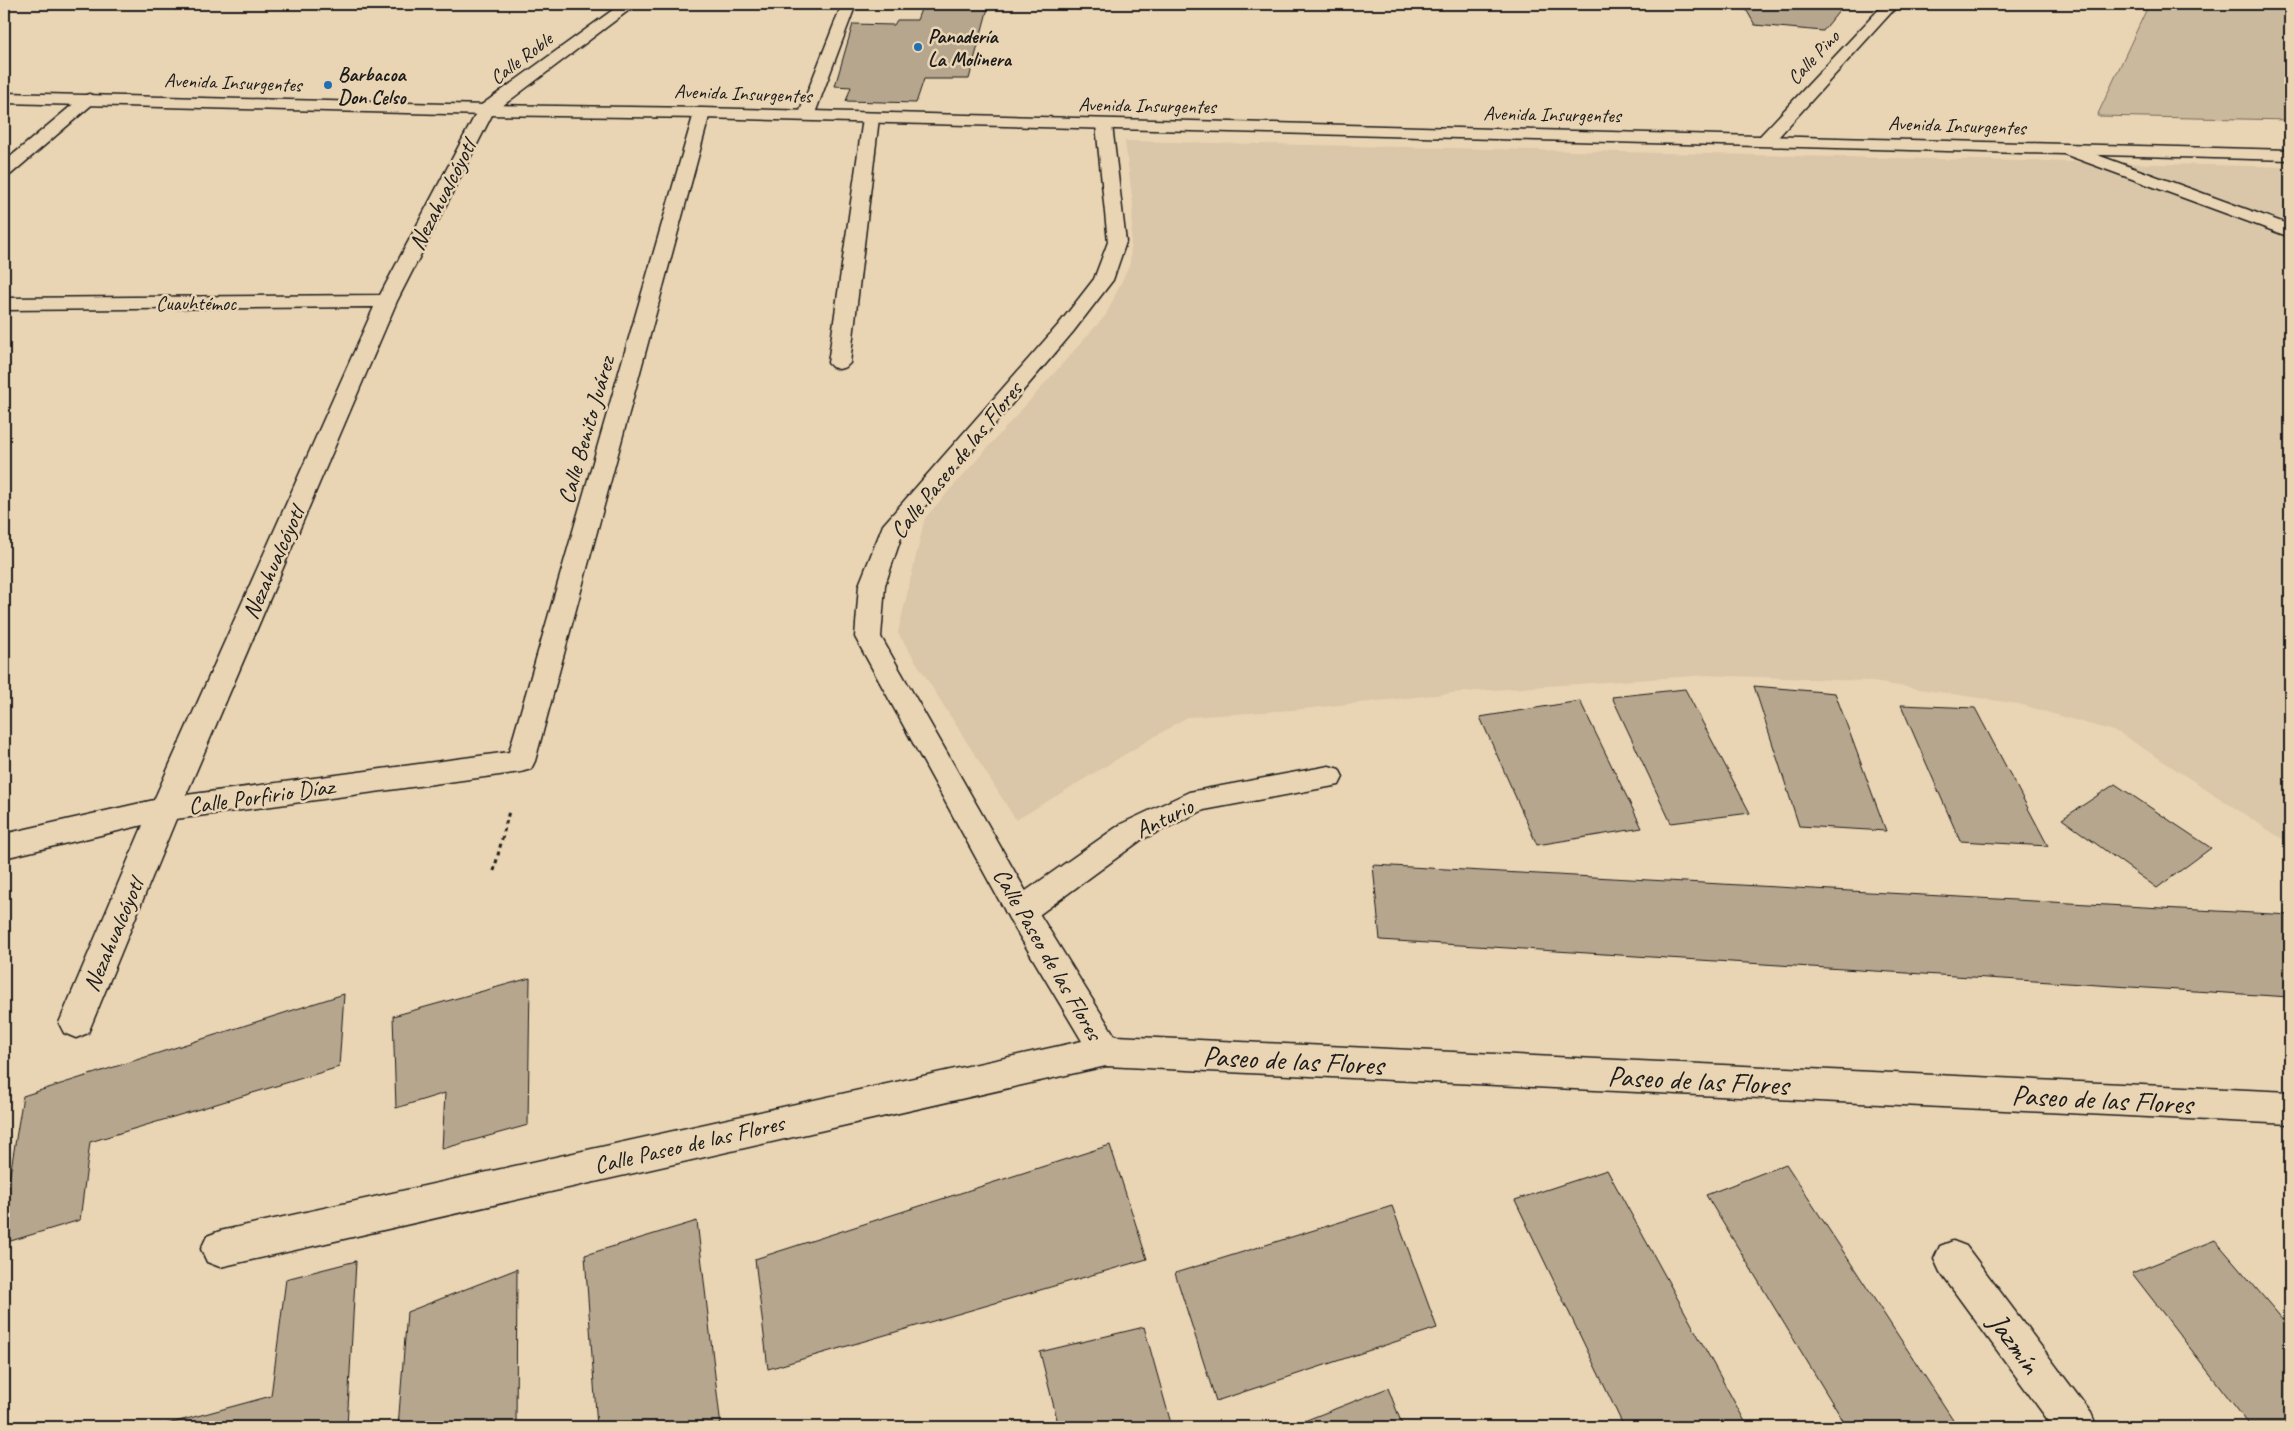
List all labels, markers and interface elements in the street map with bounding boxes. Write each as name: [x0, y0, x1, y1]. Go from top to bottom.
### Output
place label: Panadería La Molinera: [928, 24, 1013, 72]
street label: Calle Pino: [1782, 24, 1845, 90]
street label: Calle Roble: [485, 26, 559, 90]
marker: Panadería La Molinera: [912, 41, 924, 53]
place label: Barbacoa Don Celso: [338, 62, 408, 110]
street label: Avenida Insurgentes: [164, 68, 304, 97]
marker: Barbacoa Don Celso: [322, 79, 334, 91]
street label: Avenida Insurgentes: [674, 79, 814, 108]
street label: Avenida Insurgentes: [1078, 92, 1218, 119]
street label: Avenida Insurgentes: [1483, 101, 1623, 128]
street label: Avenida Insurgentes: [1888, 111, 2028, 140]
street label: Nezahualcóyotl: [401, 131, 484, 255]
street label: Cuauhtémoc: [156, 291, 237, 316]
street label: Calle Benito Juárez: [551, 351, 622, 507]
street label: Calle Paseo de las Flores: [883, 374, 1030, 545]
street label: Nezahualcóyotl: [235, 499, 313, 624]
street label: Calle Porfirio Díaz: [186, 771, 338, 821]
street label: Anturio: [1130, 790, 1199, 845]
street label: Calle Paseo de las Flores: [987, 863, 1110, 1047]
street label: Nezahualcóyotl: [76, 870, 152, 996]
street label: Paseo de las Flores: [1202, 1037, 1387, 1084]
street label: Paseo de las Flores: [1607, 1057, 1792, 1104]
street label: Paseo de las Flores: [2011, 1076, 2196, 1123]
street label: Calle Paseo de las Flores: [591, 1107, 789, 1180]
street label: Jazmín: [1979, 1304, 2050, 1382]

